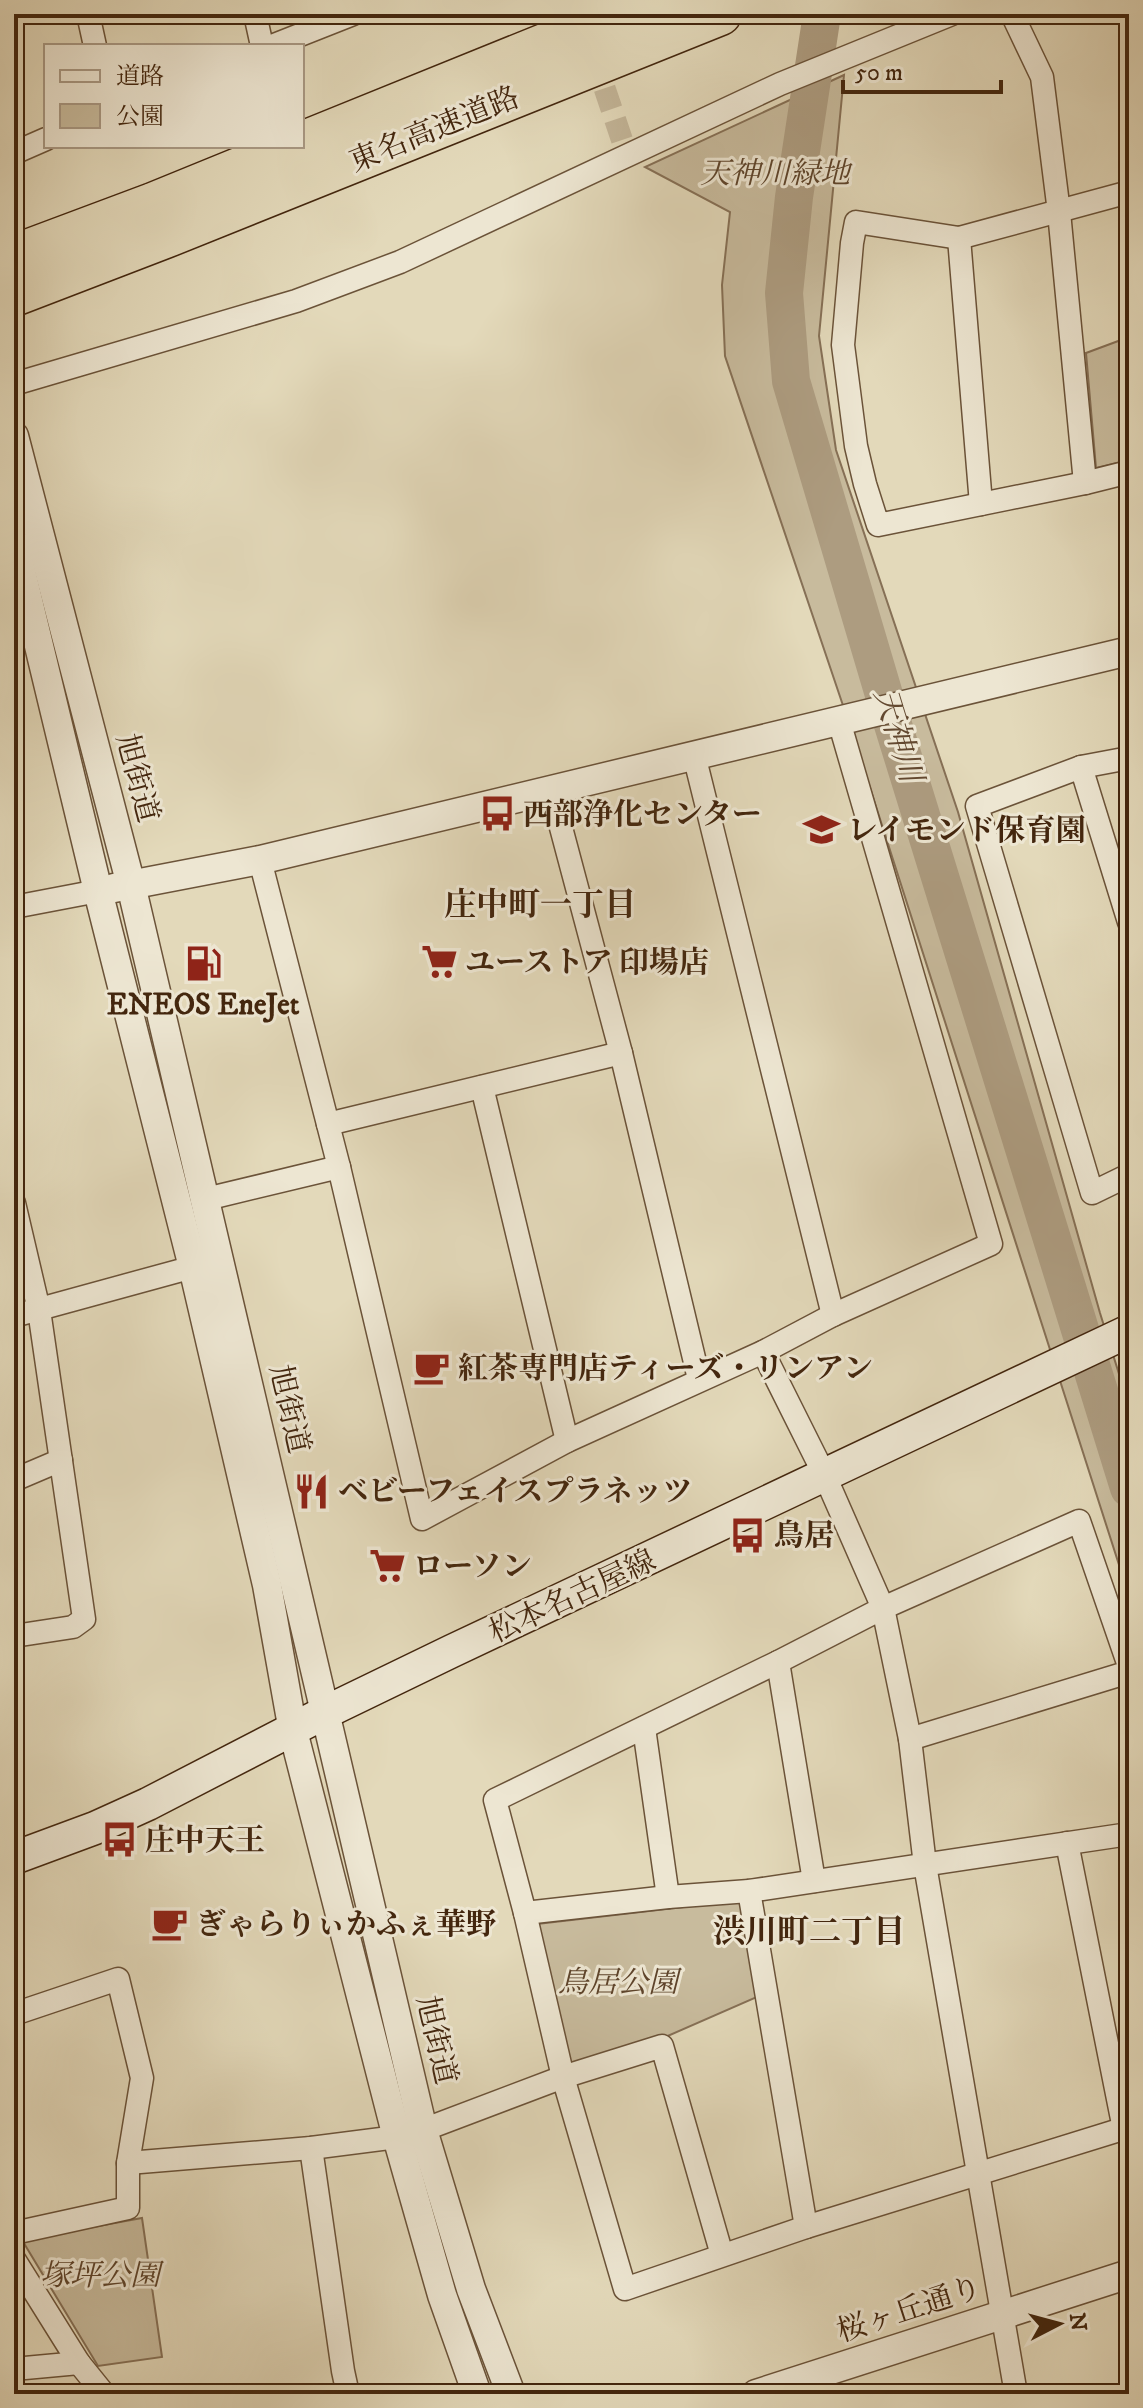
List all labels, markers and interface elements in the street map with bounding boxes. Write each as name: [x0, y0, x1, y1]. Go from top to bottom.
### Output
legend: [44, 44, 304, 148]
scale bar: [843, 44, 1001, 94]
text: 50 m: [855, 58, 903, 88]
text: 道路: [116, 62, 164, 92]
street label: 東名高速道路: [344, 80, 525, 181]
text: 公園: [116, 102, 164, 132]
park label: 天神川緑地: [700, 156, 853, 193]
water label: 天神川: [864, 684, 931, 790]
street label: 旭街道: [107, 730, 166, 827]
bus stop icon: 西部浄化センター: [478, 795, 516, 833]
place label: 西部浄化センター: [523, 797, 762, 834]
school or university icon: レイモンド保育園: [802, 811, 840, 849]
place label: レイモンド保育園: [847, 813, 1086, 850]
district label: 庄中町一丁目: [444, 886, 636, 926]
supermarket icon: ユーストア 印場店: [420, 943, 458, 981]
fuel station icon: ENEOS EneJet: [184, 944, 222, 982]
place label: ユーストア 印場店: [465, 945, 709, 982]
place label: ENEOS EneJet: [107, 987, 300, 1024]
cafe icon: 紅茶専門店ティーズ・リンアン: [413, 1349, 451, 1387]
place label: 紅茶専門店ティーズ・リンアン: [458, 1351, 873, 1388]
street label: 旭街道: [260, 1361, 317, 1457]
restaurant icon: ベビーフェイスプラネッツ: [293, 1472, 331, 1510]
place label: ベビーフェイスプラネッツ: [338, 1474, 693, 1511]
bus stop icon: 鳥居: [729, 1516, 767, 1554]
place label: 鳥居: [774, 1518, 834, 1555]
street label: 松本名古屋線: [483, 1543, 662, 1652]
supermarket icon: ローソン: [368, 1547, 406, 1585]
place label: ローソン: [413, 1549, 532, 1586]
bus stop icon: 庄中天王: [100, 1821, 138, 1859]
place label: 庄中天王: [145, 1823, 265, 1860]
cafe icon: ぎゃらりぃかふぇ華野: [151, 1905, 189, 1943]
place label: ぎゃらりぃかふぇ華野: [196, 1907, 496, 1944]
district label: 渋川町二丁目: [713, 1913, 905, 1953]
park label: 鳥居公園: [558, 1965, 683, 2002]
street label: 旭街道: [407, 1992, 464, 2088]
park label: 塚坪公園: [40, 2258, 165, 2295]
street label: 桜ヶ丘通り: [832, 2270, 987, 2351]
north arrow: [1019, 2284, 1099, 2364]
text: N: [1063, 2312, 1092, 2332]

